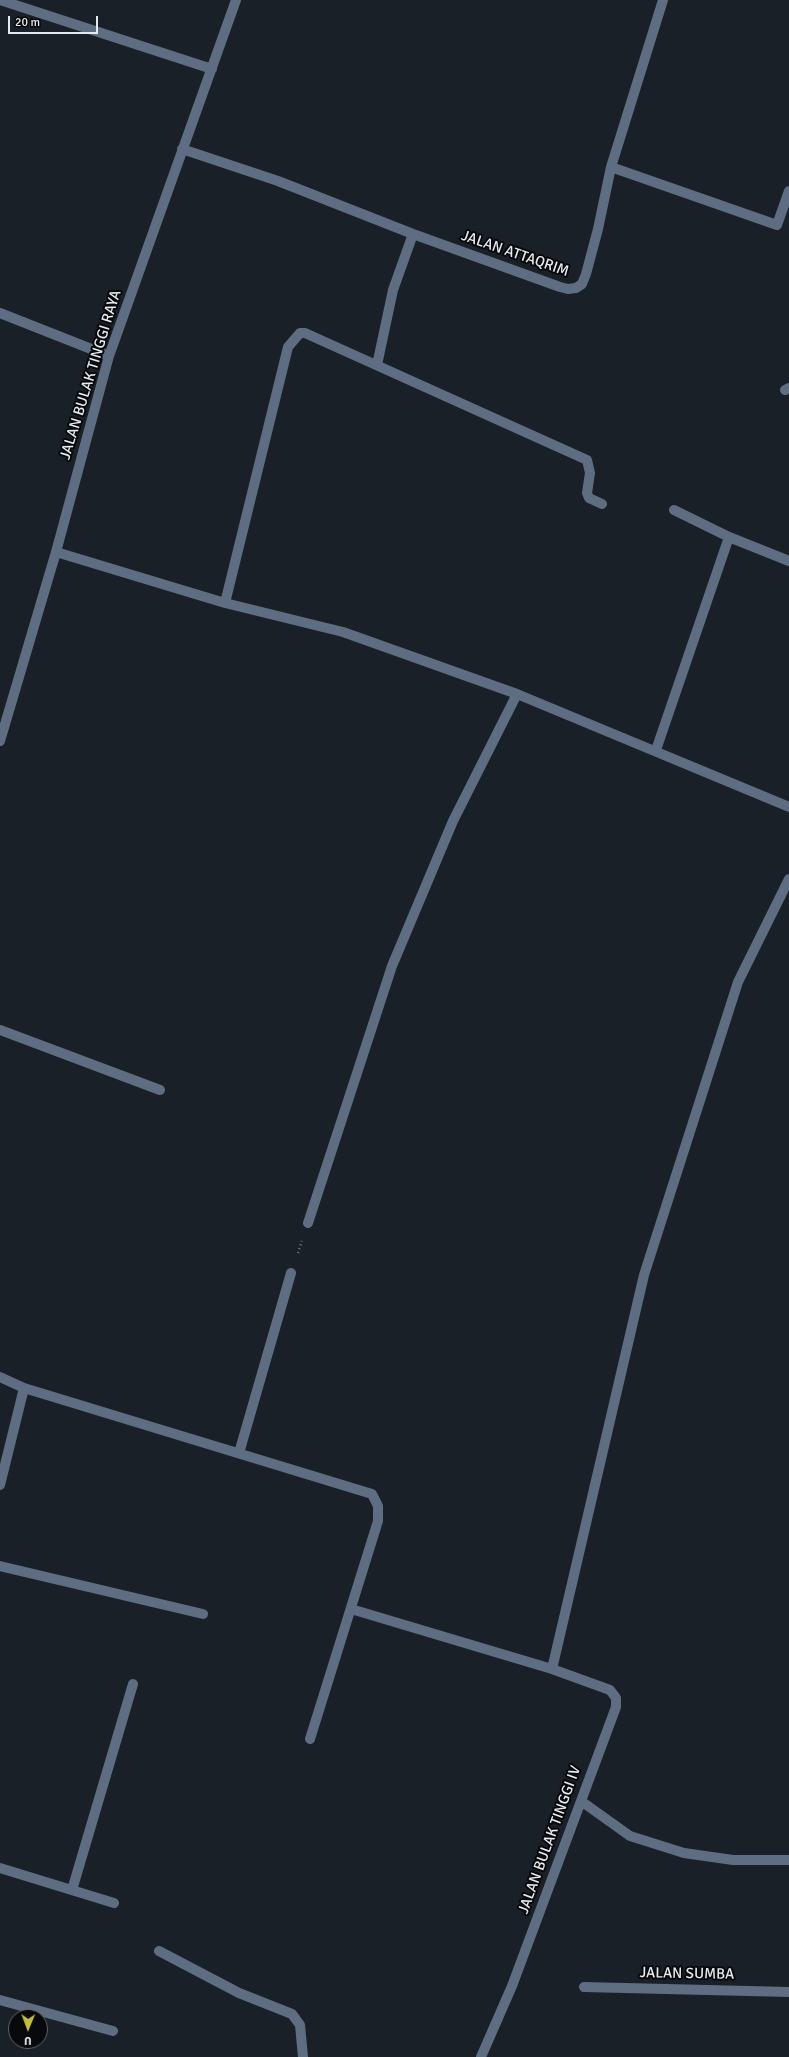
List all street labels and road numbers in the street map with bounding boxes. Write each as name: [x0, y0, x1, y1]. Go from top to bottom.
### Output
street label: JALAN ATTAQRIM: [459, 227, 571, 281]
street label: JALAN BULAK TINGGI RAYA: [57, 288, 125, 462]
street label: JALAN BULAK TINGGI IV: [515, 1764, 585, 1916]
street label: JALAN SUMBA: [640, 1964, 734, 1984]

